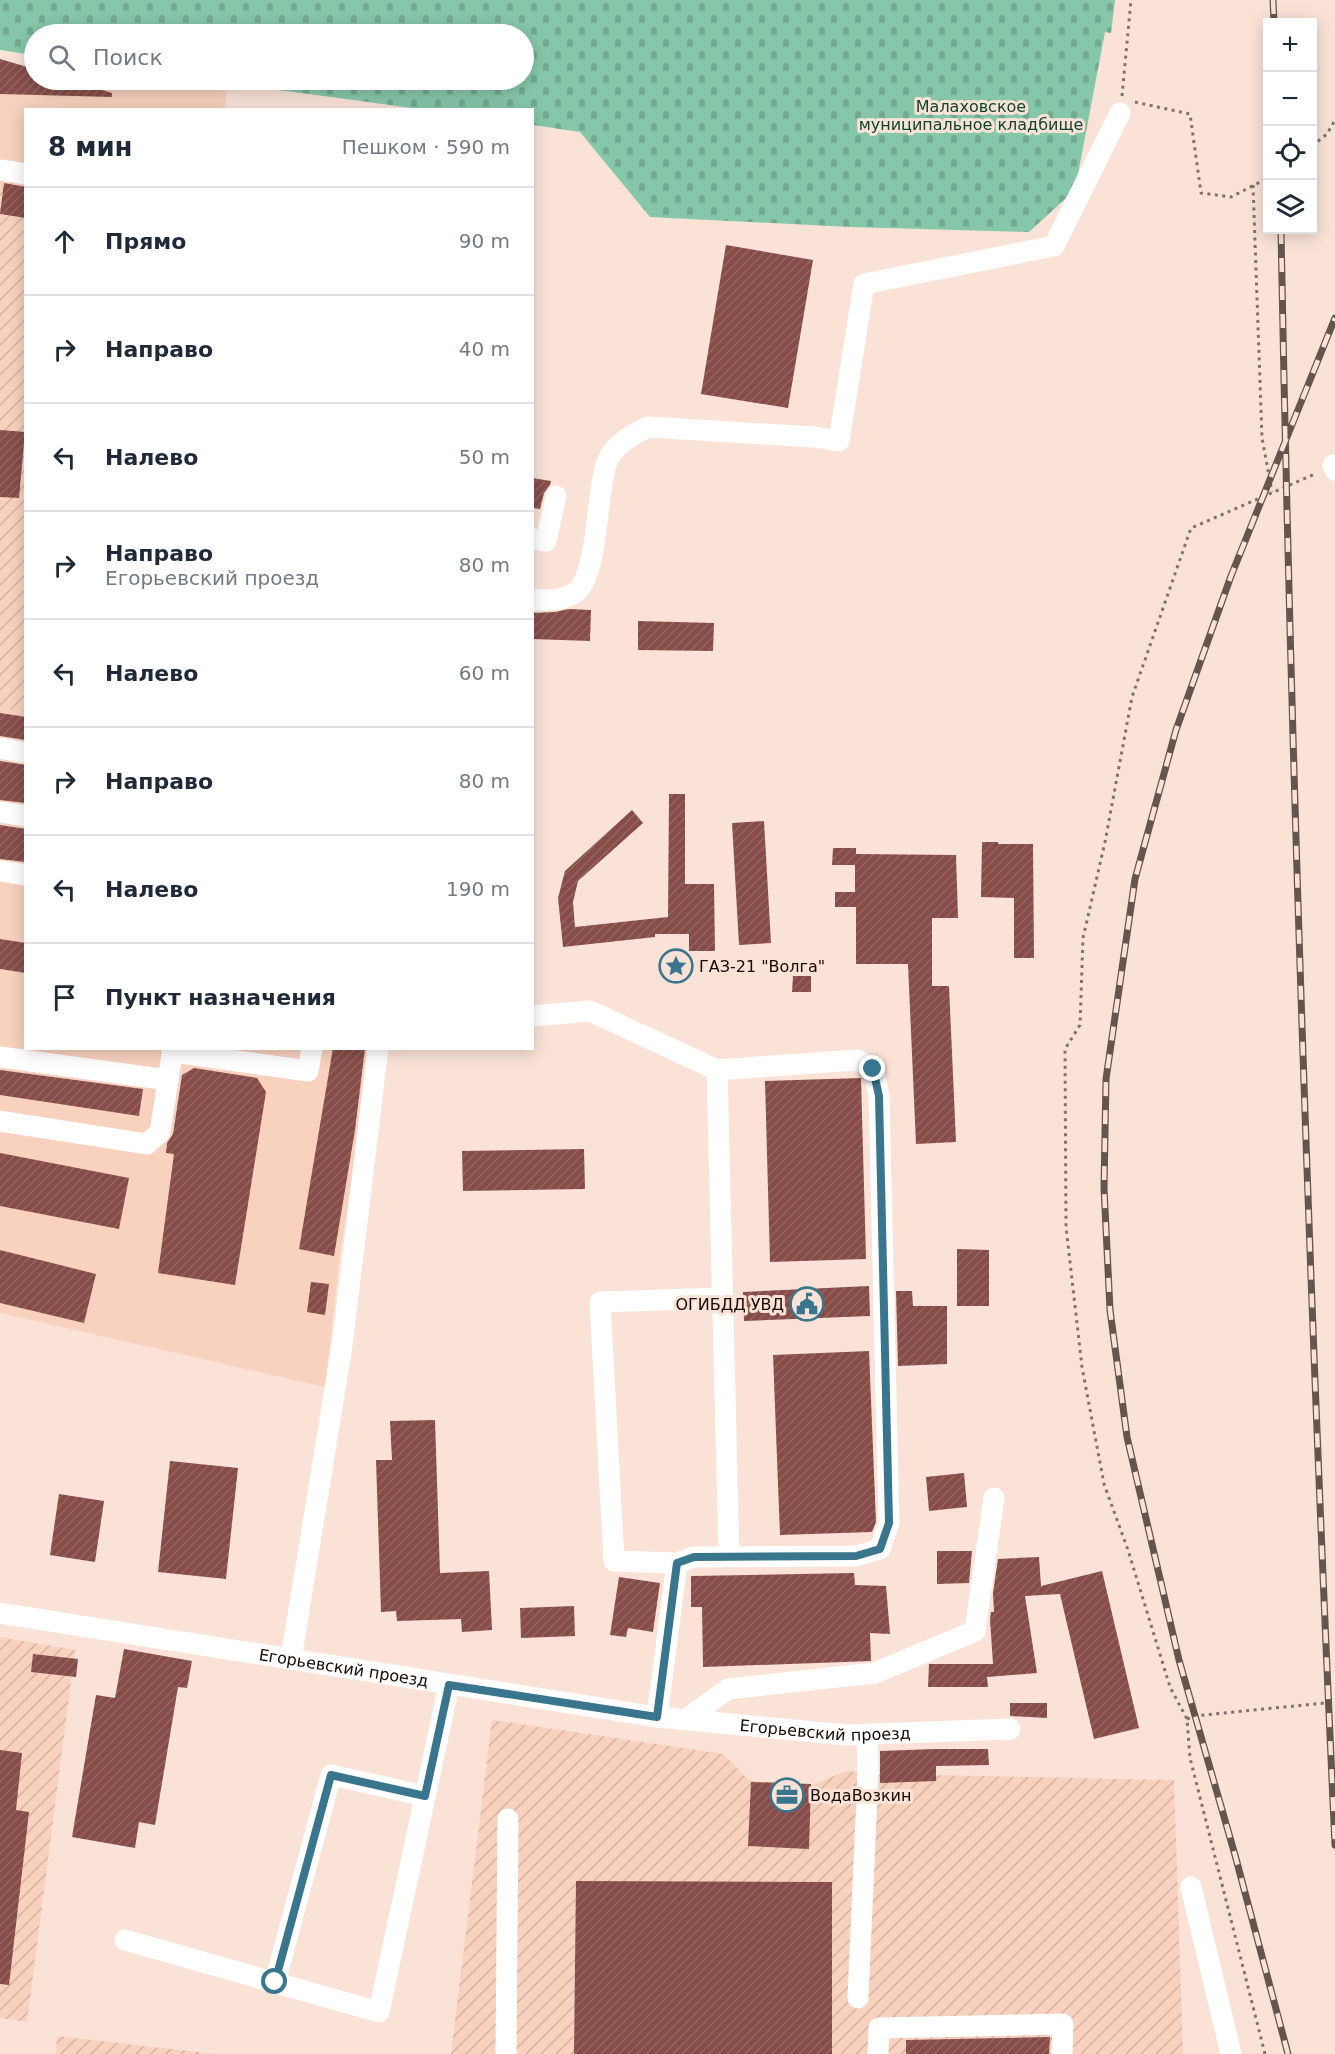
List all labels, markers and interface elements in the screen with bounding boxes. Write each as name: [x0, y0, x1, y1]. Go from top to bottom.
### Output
map controls: [1263, 18, 1317, 234]
button: +: [1263, 18, 1317, 72]
search box: [24, 24, 534, 90]
icon: search: [45, 41, 78, 74]
text: Поиск: [93, 45, 163, 70]
button: −: [1263, 72, 1317, 126]
park label: Малаховское муниципальное кладбище: [859, 97, 1083, 134]
button: locate: [1263, 126, 1317, 180]
text: 8 мин: [48, 132, 133, 162]
text: Пешком · 590 m: [342, 135, 510, 159]
button: layers: [1263, 180, 1317, 234]
icon: ahead: [48, 225, 81, 258]
text: Прямо: [105, 229, 186, 254]
text: 90 m: [459, 229, 510, 253]
icon: right: [48, 333, 81, 366]
text: Направо: [105, 337, 213, 362]
text: 40 m: [459, 337, 510, 361]
icon: left: [48, 441, 81, 474]
text: Налево: [105, 445, 198, 470]
text: 50 m: [459, 445, 510, 469]
text: Направо: [105, 541, 213, 566]
icon: right: [48, 549, 81, 582]
text: 80 m: [459, 553, 510, 577]
text: Егорьевский проезд: [105, 566, 319, 590]
icon: left: [48, 657, 81, 690]
text: Налево: [105, 661, 198, 686]
text: 60 m: [459, 661, 510, 685]
icon: right: [48, 765, 81, 798]
text: Направо: [105, 769, 213, 794]
text: 80 m: [459, 769, 510, 793]
icon: left: [48, 873, 81, 906]
text: Налево: [105, 877, 198, 902]
text: 190 m: [446, 877, 510, 901]
place icon: ГАЗ-21 "Волга": [658, 948, 694, 984]
place label: ГАЗ-21 "Волга": [699, 957, 825, 976]
icon: arrive: [48, 981, 81, 1014]
text: Пункт назначения: [105, 985, 336, 1010]
route end: [859, 1055, 885, 1081]
public building icon: ОГИБДД УВД: [789, 1286, 825, 1322]
place label: ОГИБДД УВД: [675, 1295, 784, 1314]
street label: Егорьевский проезд: [258, 1645, 430, 1690]
street label: Егорьевский проезд: [739, 1715, 911, 1745]
office icon: ВодаВозкин: [769, 1777, 805, 1813]
place label: ВодаВозкин: [810, 1786, 911, 1805]
route start: [261, 1968, 287, 1994]

